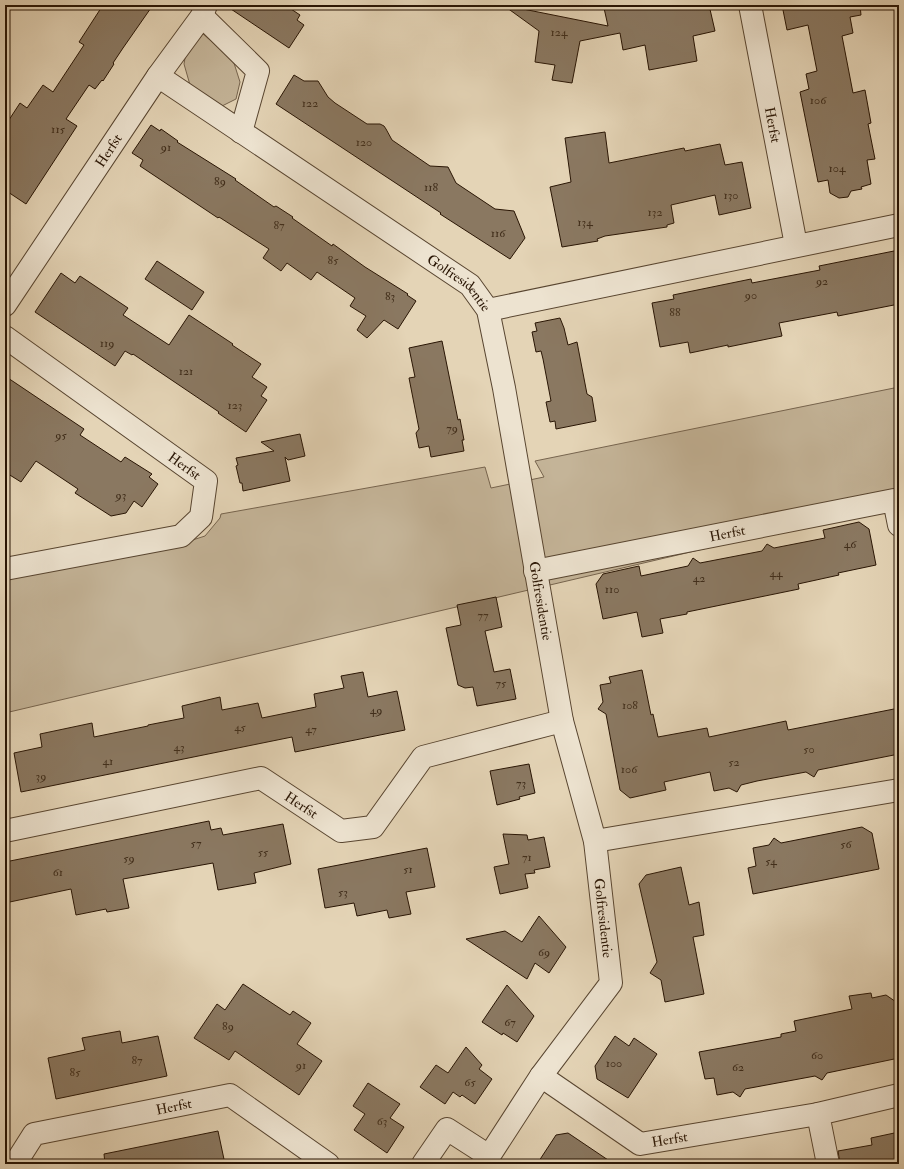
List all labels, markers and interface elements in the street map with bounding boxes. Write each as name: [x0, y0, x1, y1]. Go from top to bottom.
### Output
house number: 124: [551, 25, 568, 40]
house number: 106: [810, 93, 827, 108]
house number: 122: [302, 96, 318, 111]
street label: Herfst: [761, 105, 784, 145]
house number: 115: [51, 122, 66, 137]
street label: Herfst: [92, 130, 126, 170]
house number: 120: [356, 135, 372, 150]
house number: 91: [160, 140, 171, 155]
house number: 104: [829, 161, 846, 176]
house number: 89: [214, 174, 226, 189]
house number: 118: [424, 180, 438, 195]
house number: 130: [723, 188, 739, 203]
house number: 132: [648, 205, 662, 220]
house number: 134: [577, 215, 593, 230]
house number: 87: [273, 218, 285, 233]
house number: 116: [491, 226, 506, 241]
street label: Golfresidentie: [424, 251, 494, 315]
house number: 85: [328, 253, 339, 268]
house number: 92: [815, 274, 828, 289]
house number: 90: [744, 288, 757, 303]
house number: 83: [385, 289, 395, 304]
house number: 88: [669, 305, 681, 320]
house number: 119: [100, 336, 114, 351]
house number: 121: [179, 364, 193, 379]
house number: 123: [228, 398, 242, 413]
house number: 79: [446, 421, 458, 436]
house number: 95: [54, 428, 67, 443]
street label: Herfst: [165, 449, 204, 484]
house number: 93: [115, 488, 126, 503]
street label: Herfst: [708, 522, 747, 545]
house number: 46: [844, 537, 857, 552]
street label: Golfresidentie: [525, 560, 556, 642]
house number: 44: [770, 566, 783, 581]
house number: 42: [693, 571, 705, 586]
house number: 110: [605, 582, 619, 597]
house number: 77: [477, 608, 489, 623]
house number: 75: [496, 676, 507, 691]
house number: 108: [622, 698, 638, 713]
house number: 49: [370, 703, 382, 718]
house number: 45: [234, 720, 247, 735]
house number: 47: [305, 722, 317, 737]
house number: 43: [173, 740, 185, 755]
house number: 50: [803, 742, 815, 757]
house number: 41: [103, 754, 113, 769]
house number: 52: [728, 755, 740, 770]
house number: 106: [621, 762, 638, 777]
house number: 39: [36, 769, 46, 784]
house number: 73: [516, 776, 526, 791]
street label: Herfst: [281, 788, 321, 823]
house number: 57: [191, 836, 202, 851]
house number: 56: [840, 837, 853, 852]
house number: 55: [258, 845, 269, 860]
house number: 71: [522, 850, 532, 865]
house number: 59: [123, 851, 135, 866]
house number: 54: [765, 854, 777, 869]
house number: 51: [403, 862, 413, 877]
house number: 61: [53, 865, 63, 880]
street label: Golfresidentie: [590, 877, 616, 959]
house number: 53: [338, 885, 348, 900]
house number: 69: [538, 945, 550, 960]
house number: 67: [504, 1015, 516, 1030]
house number: 89: [222, 1019, 234, 1034]
house number: 60: [811, 1048, 823, 1063]
house number: 87: [131, 1053, 143, 1068]
house number: 100: [606, 1056, 622, 1071]
house number: 91: [295, 1058, 306, 1073]
house number: 62: [732, 1060, 744, 1075]
house number: 85: [70, 1065, 81, 1080]
house number: 65: [464, 1075, 476, 1090]
street label: Herfst: [154, 1095, 194, 1119]
house number: 63: [377, 1114, 387, 1129]
street label: Herfst: [650, 1128, 689, 1151]

